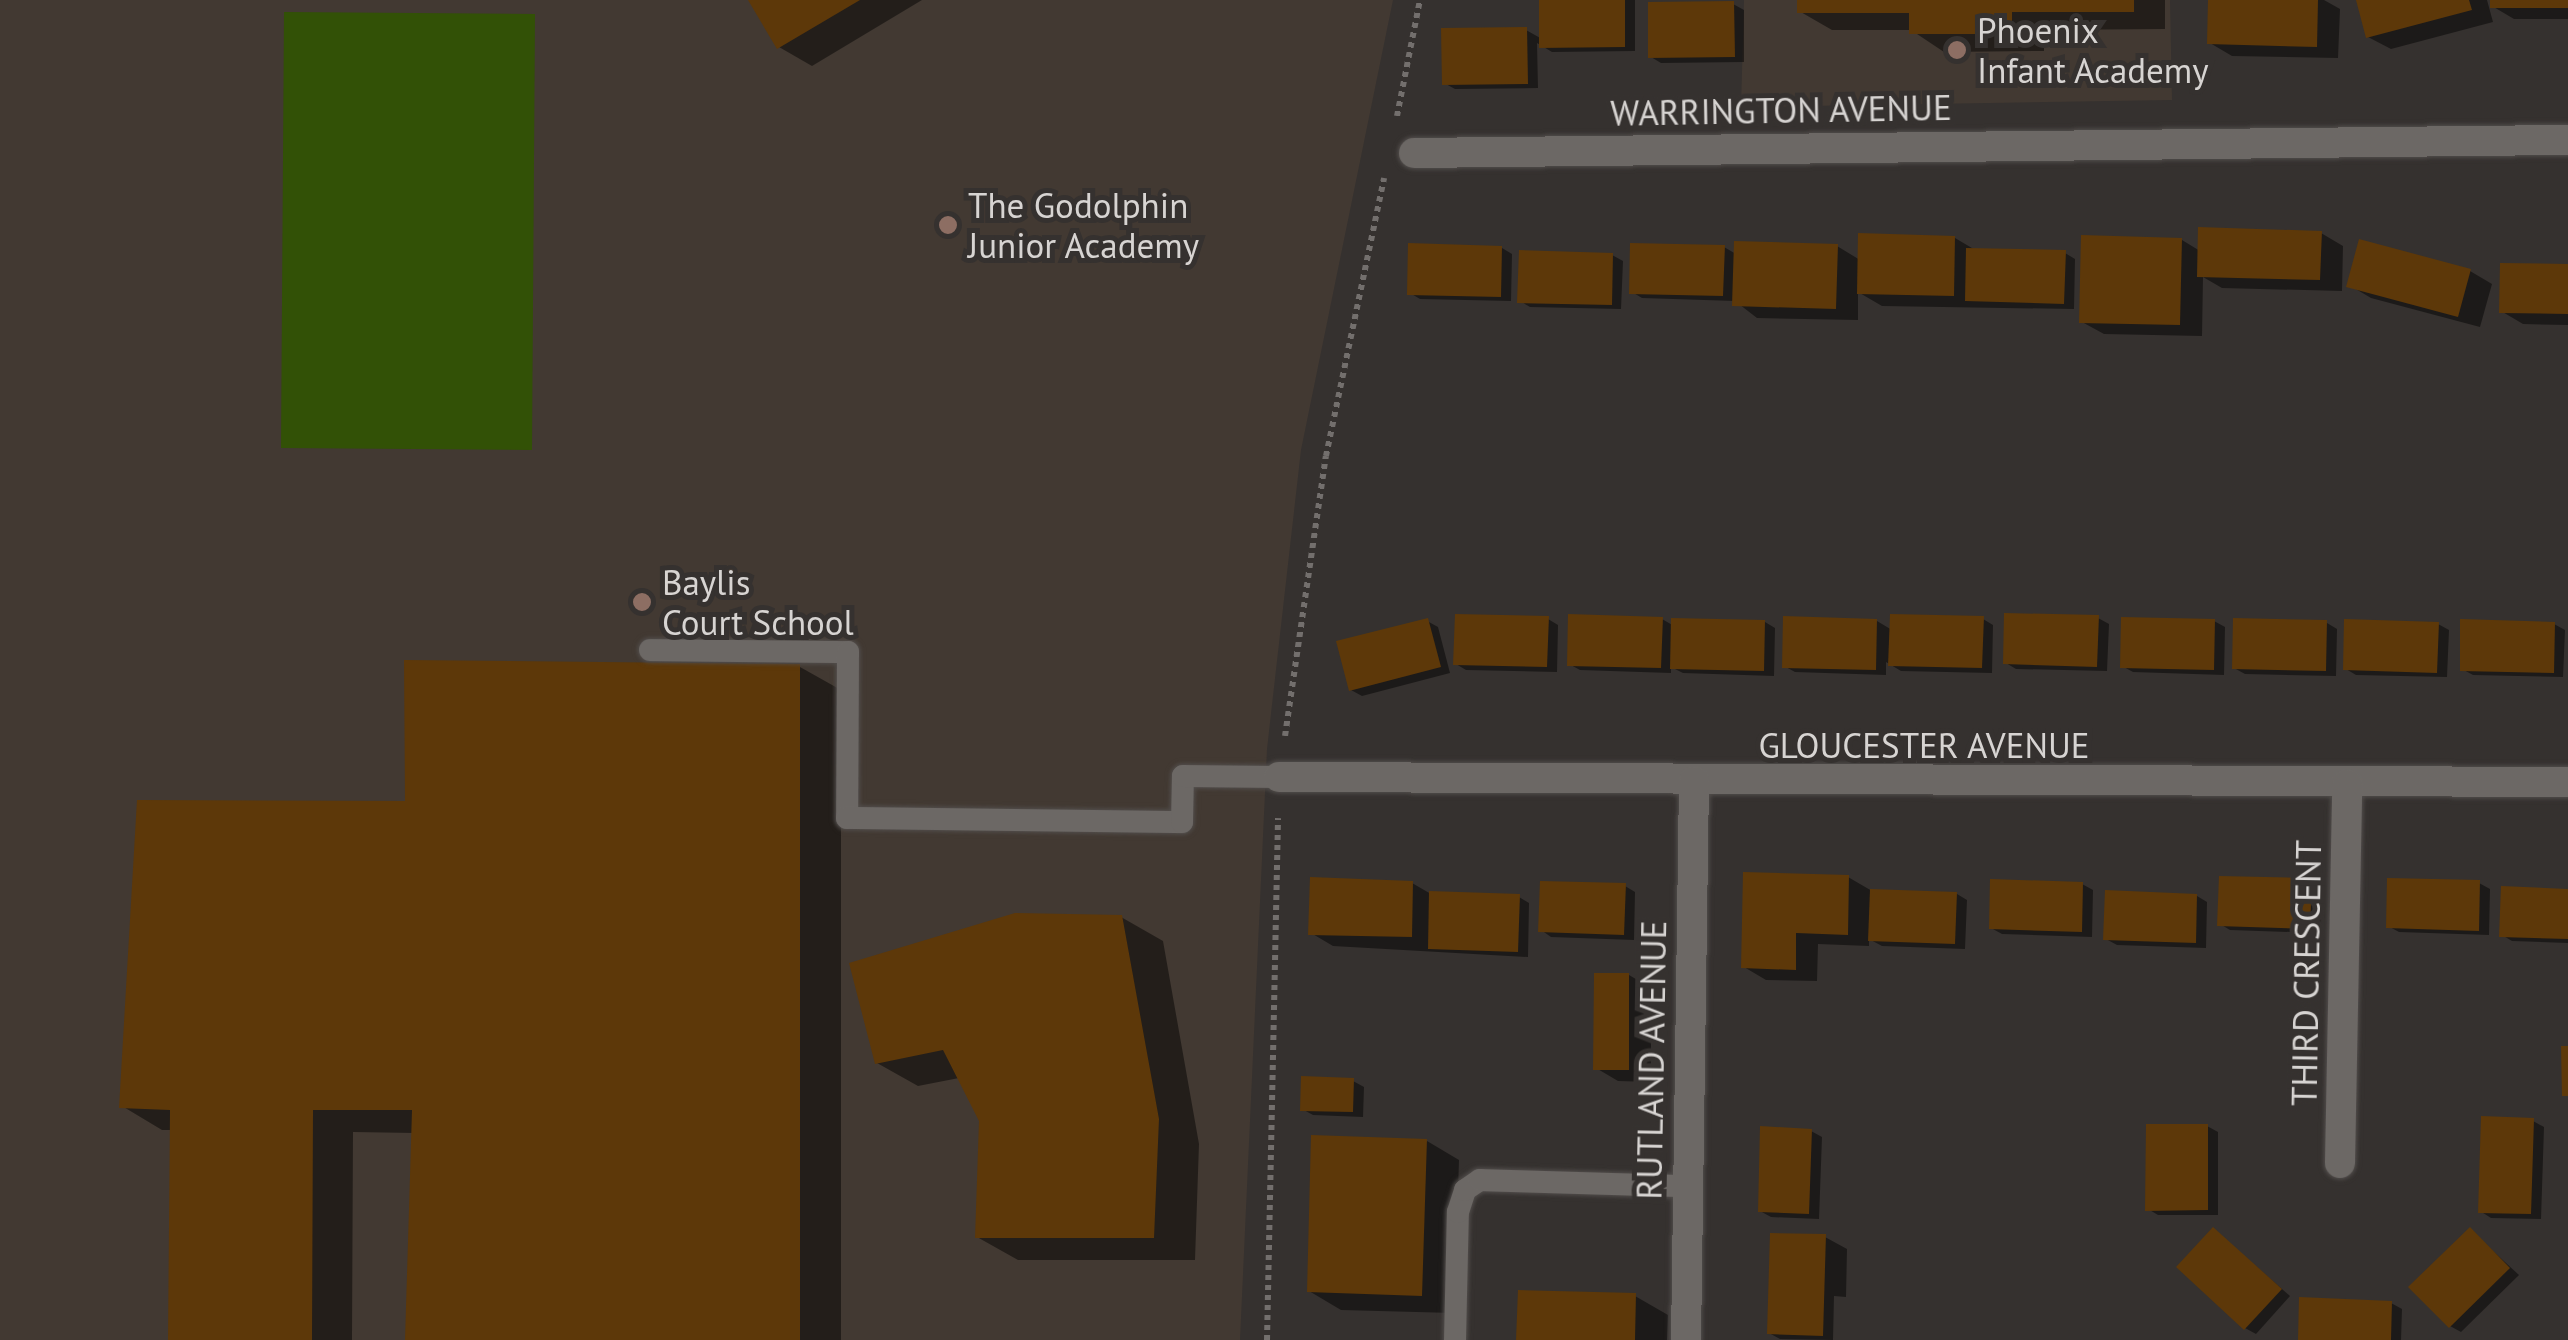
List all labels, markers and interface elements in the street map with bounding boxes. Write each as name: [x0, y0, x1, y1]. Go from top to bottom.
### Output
place label: Phoenix Infant Academy: [1977, 9, 2210, 91]
marker: Phoenix Infant Academy: [1946, 39, 1968, 61]
street label: WARRINGTON AVENUE: [1609, 86, 1953, 134]
place label: The Godolphin Junior Academy: [968, 184, 1200, 266]
marker: The Godolphin Junior Academy: [937, 214, 959, 236]
place label: Baylis Court School: [662, 561, 854, 643]
marker: Baylis Court School: [631, 591, 653, 613]
street label: GLOUCESTER AVENUE: [1758, 724, 2090, 766]
street label: THIRD CRESCENT: [2283, 840, 2329, 1106]
street label: RUTLAND AVENUE: [1628, 919, 1674, 1201]

